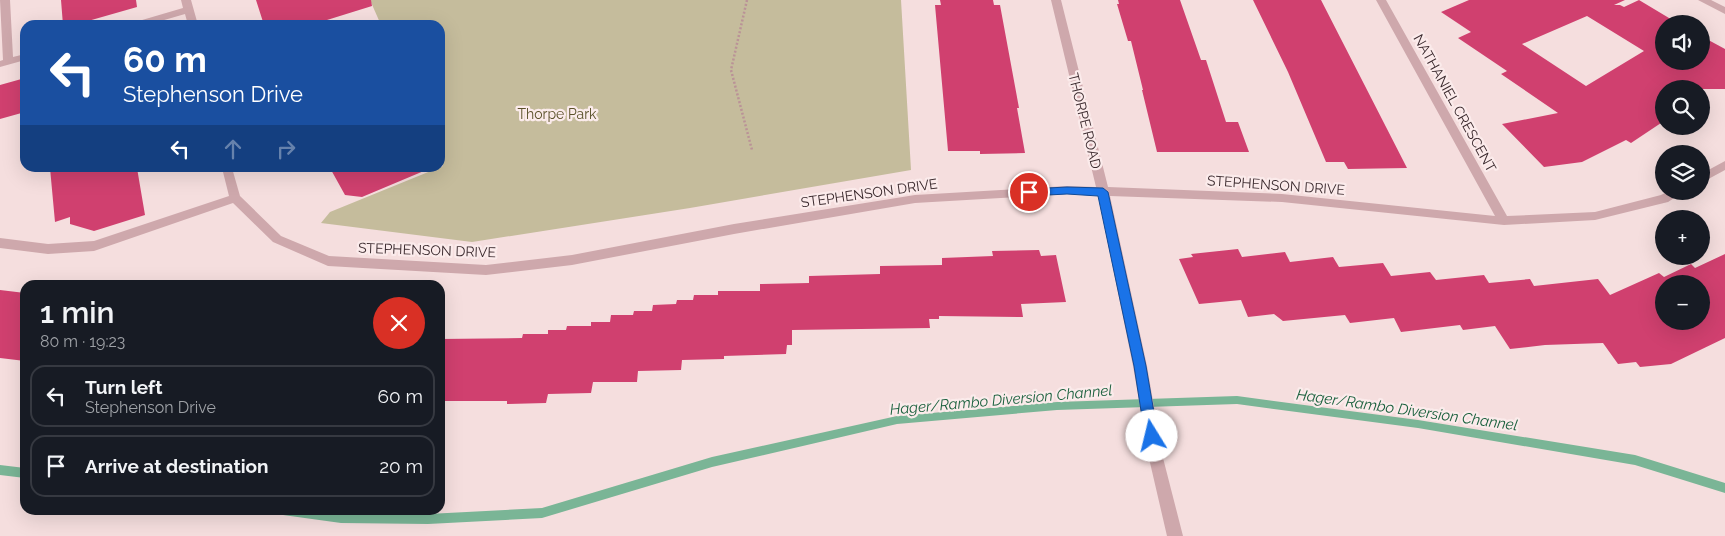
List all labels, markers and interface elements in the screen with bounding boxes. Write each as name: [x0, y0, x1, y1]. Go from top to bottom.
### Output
map controls: [1655, 15, 1710, 330]
button: sound: [1655, 15, 1710, 70]
street label: NATHANIEL CRESCENT: [1410, 31, 1500, 175]
text: 60 m: [123, 39, 207, 80]
icon: left: [40, 40, 105, 105]
street label: THORPE ROAD: [1065, 71, 1105, 171]
button: search: [1655, 80, 1710, 135]
text: Stephenson Drive: [123, 81, 303, 107]
park label: Thorpe Park: [518, 106, 597, 122]
icon: left: [166, 135, 194, 163]
icon: ahead: [219, 135, 247, 163]
icon: right: [272, 135, 300, 163]
button: layers: [1655, 145, 1710, 200]
pin: [1008, 171, 1050, 213]
street label: STEPHENSON DRIVE: [1207, 172, 1345, 198]
street label: STEPHENSON DRIVE: [800, 175, 938, 211]
icon: arrive: [1015, 178, 1043, 206]
button: +: [1655, 210, 1710, 265]
street label: STEPHENSON DRIVE: [358, 240, 496, 260]
button: −: [1655, 275, 1710, 330]
text: 1 min: [40, 295, 115, 330]
button: close: [373, 297, 425, 349]
text: 80 m · 19:23: [40, 332, 125, 351]
text: Turn left: [85, 376, 162, 398]
water label: Hager/Rambo Diversion Channel: [889, 381, 1113, 419]
icon: left: [42, 382, 70, 410]
text: 60 m: [378, 385, 423, 407]
water label: Hager/Rambo Diversion Channel: [1295, 386, 1519, 434]
text: Stephenson Drive: [85, 398, 216, 417]
position arrow: [1125, 409, 1177, 461]
icon: arrive: [42, 452, 70, 480]
text: Arrive at destination: [85, 455, 269, 477]
text: 20 m: [379, 455, 423, 477]

